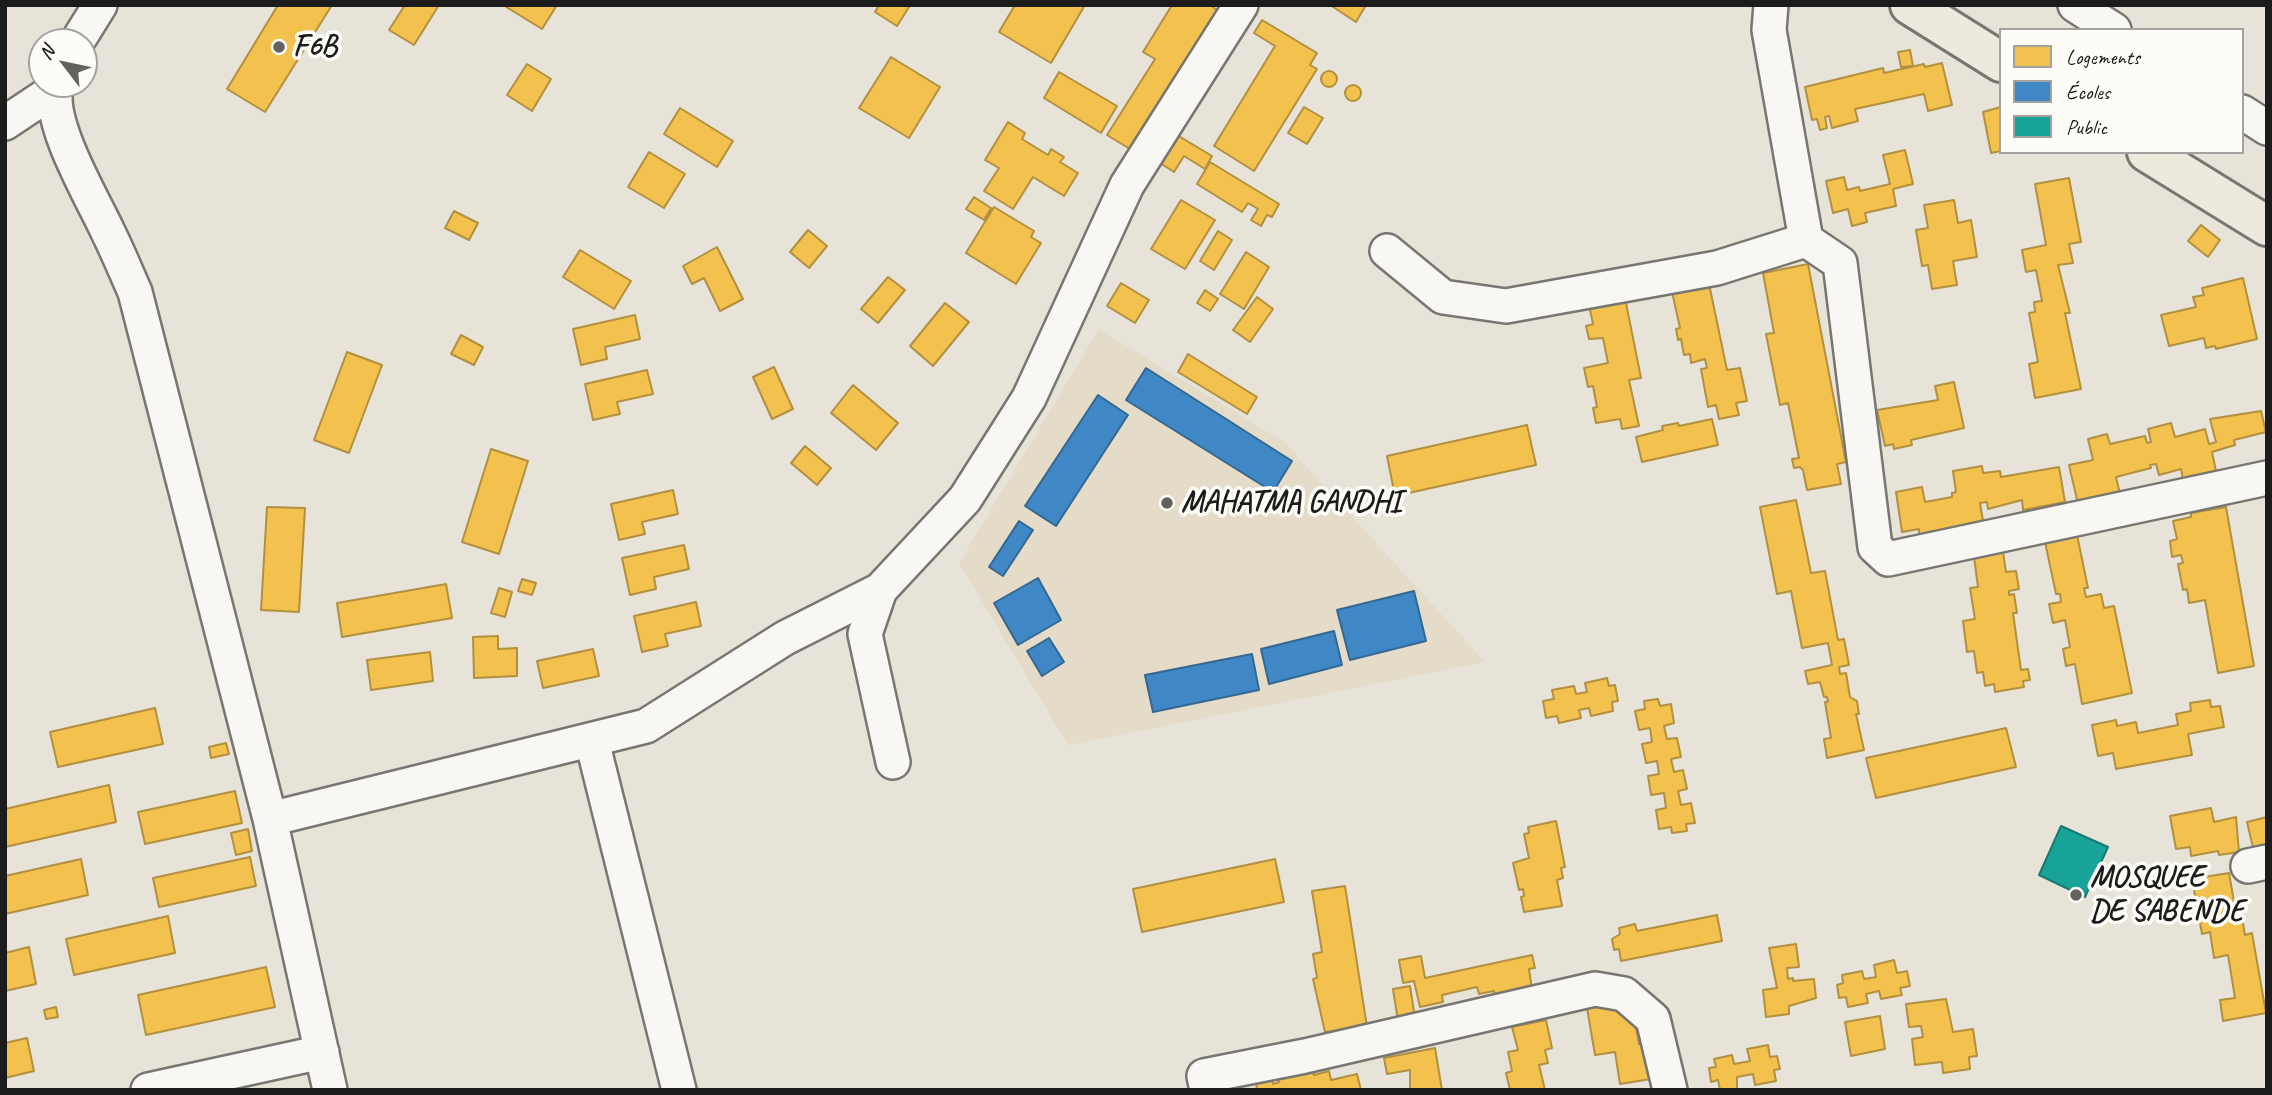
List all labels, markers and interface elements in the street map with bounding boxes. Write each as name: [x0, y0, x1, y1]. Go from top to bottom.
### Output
north arrow: [28, 28, 98, 98]
legend: [1999, 28, 2244, 154]
place label: F6B: [293, 29, 337, 65]
marker: F6B: [271, 39, 287, 55]
text: N: [34, 42, 60, 64]
text: Logements: [2066, 44, 2140, 70]
text: Écoles: [2066, 79, 2110, 105]
text: Public: [2066, 114, 2107, 140]
place label: MAHATMA GANDHI: [1181, 485, 1402, 521]
marker: MAHATMA GANDHI: [1159, 495, 1175, 511]
place label: MOSQUEE DE SABENDE: [2090, 860, 2243, 930]
marker: MOSQUEE DE SABENDE: [2068, 887, 2084, 903]

